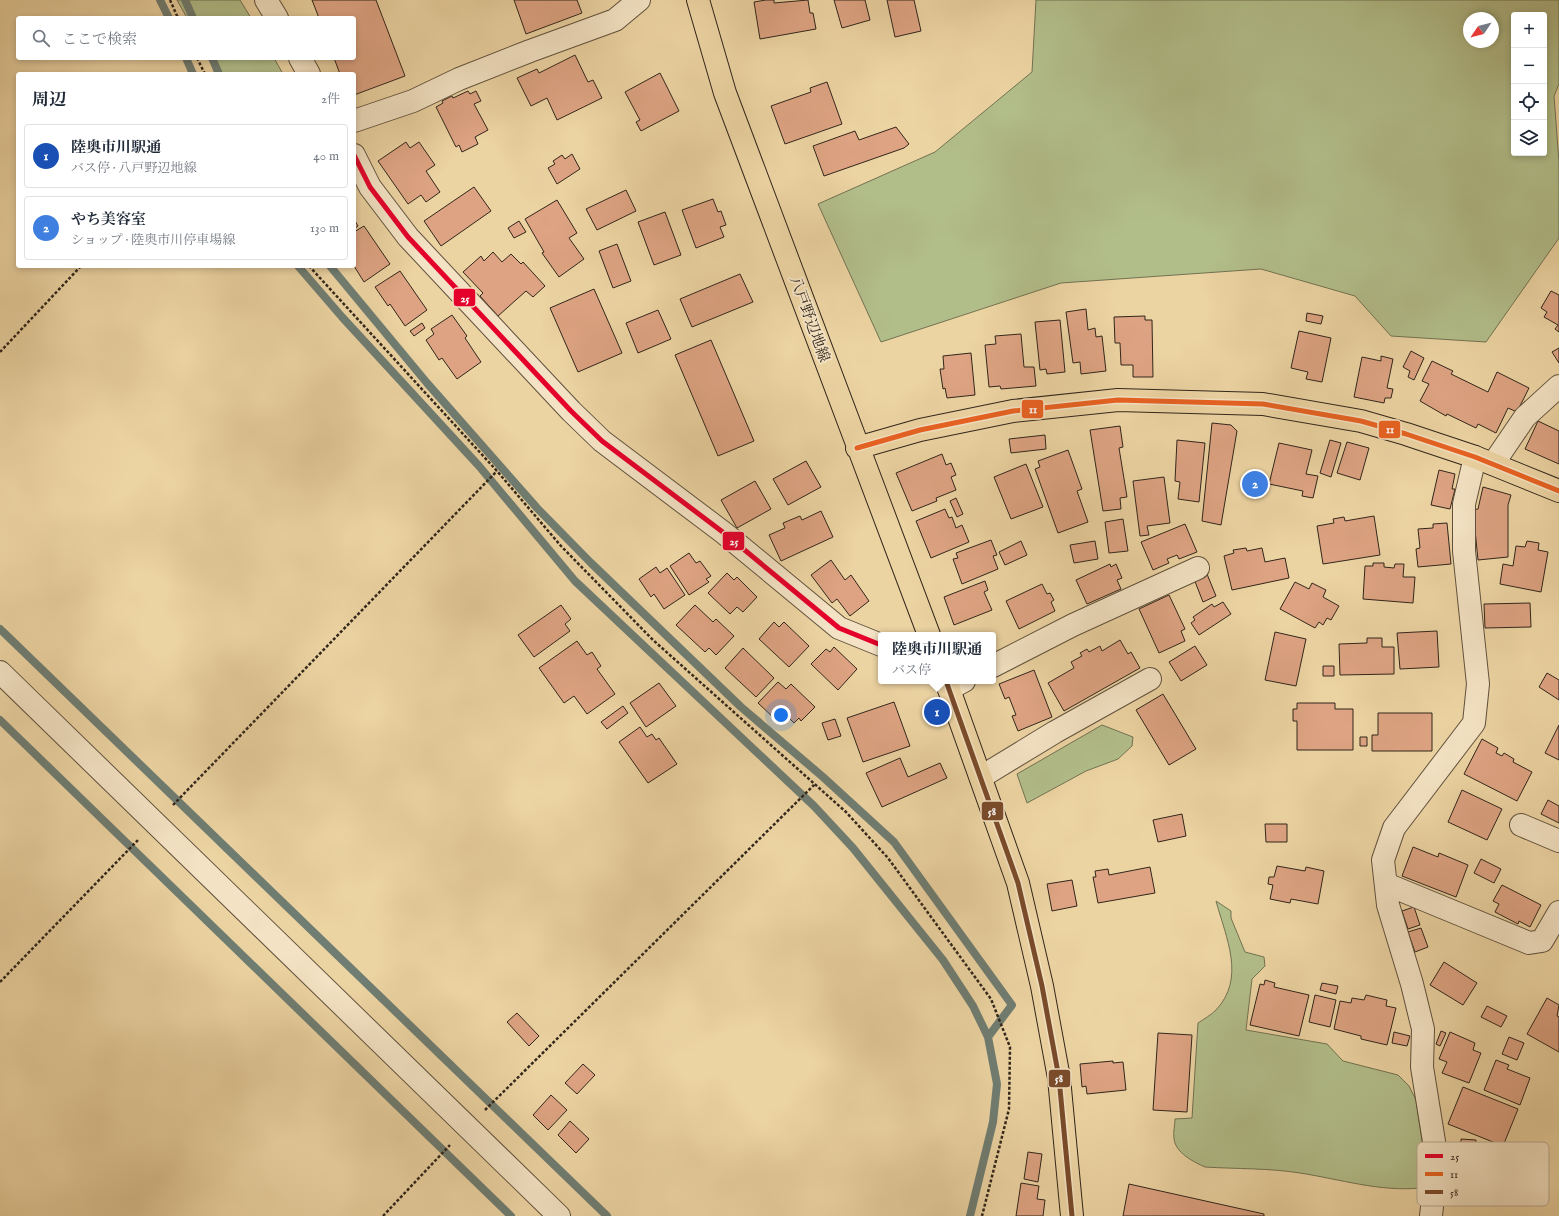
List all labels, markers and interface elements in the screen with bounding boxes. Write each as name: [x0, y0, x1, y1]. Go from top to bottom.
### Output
north arrow: [1463, 12, 1499, 48]
map controls: [1511, 12, 1547, 156]
button: +: [1511, 12, 1547, 48]
search box: [16, 16, 356, 60]
icon: search: [30, 27, 52, 49]
text: ここで検索: [62, 30, 137, 49]
button: −: [1511, 48, 1547, 84]
button: locate: [1511, 84, 1547, 120]
text: 周辺: [32, 90, 66, 111]
text: 2件: [321, 91, 340, 108]
button: layers: [1511, 120, 1547, 156]
text: 陸奥市川駅通: [71, 138, 161, 157]
text: 1: [44, 148, 48, 165]
text: 40 m: [313, 148, 339, 165]
text: バス停 · 八戸野辺地線: [71, 160, 197, 177]
text: やち美容室: [71, 210, 146, 229]
text: 2: [43, 220, 49, 237]
text: 130 m: [310, 220, 339, 237]
text: ショップ · 陸奥市川停車場線: [71, 232, 235, 249]
street label: 八戸野辺地線: [785, 274, 834, 365]
line badge: 25: [453, 288, 476, 307]
text: 25: [460, 292, 470, 306]
line badge: 11: [1021, 399, 1044, 419]
text: 11: [1029, 403, 1037, 417]
line badge: 11: [1378, 420, 1401, 439]
text: 11: [1386, 423, 1394, 437]
pin: 2: [1242, 469, 1268, 499]
line badge: 25: [722, 531, 745, 551]
text: 25: [729, 535, 739, 549]
popup: [878, 632, 996, 684]
text: 陸奥市川駅通: [892, 640, 982, 659]
text: バス停: [892, 662, 931, 679]
pin: 1: [924, 697, 950, 727]
your location: [771, 705, 791, 725]
line badge: 58: [981, 801, 1004, 821]
text: 58: [988, 805, 996, 819]
line badge: 58: [1048, 1069, 1071, 1088]
text: 58: [1055, 1072, 1063, 1086]
legend: [1417, 1142, 1549, 1206]
text: 25: [1450, 1150, 1459, 1164]
text: 11: [1450, 1168, 1458, 1182]
text: 58: [1450, 1186, 1458, 1200]

